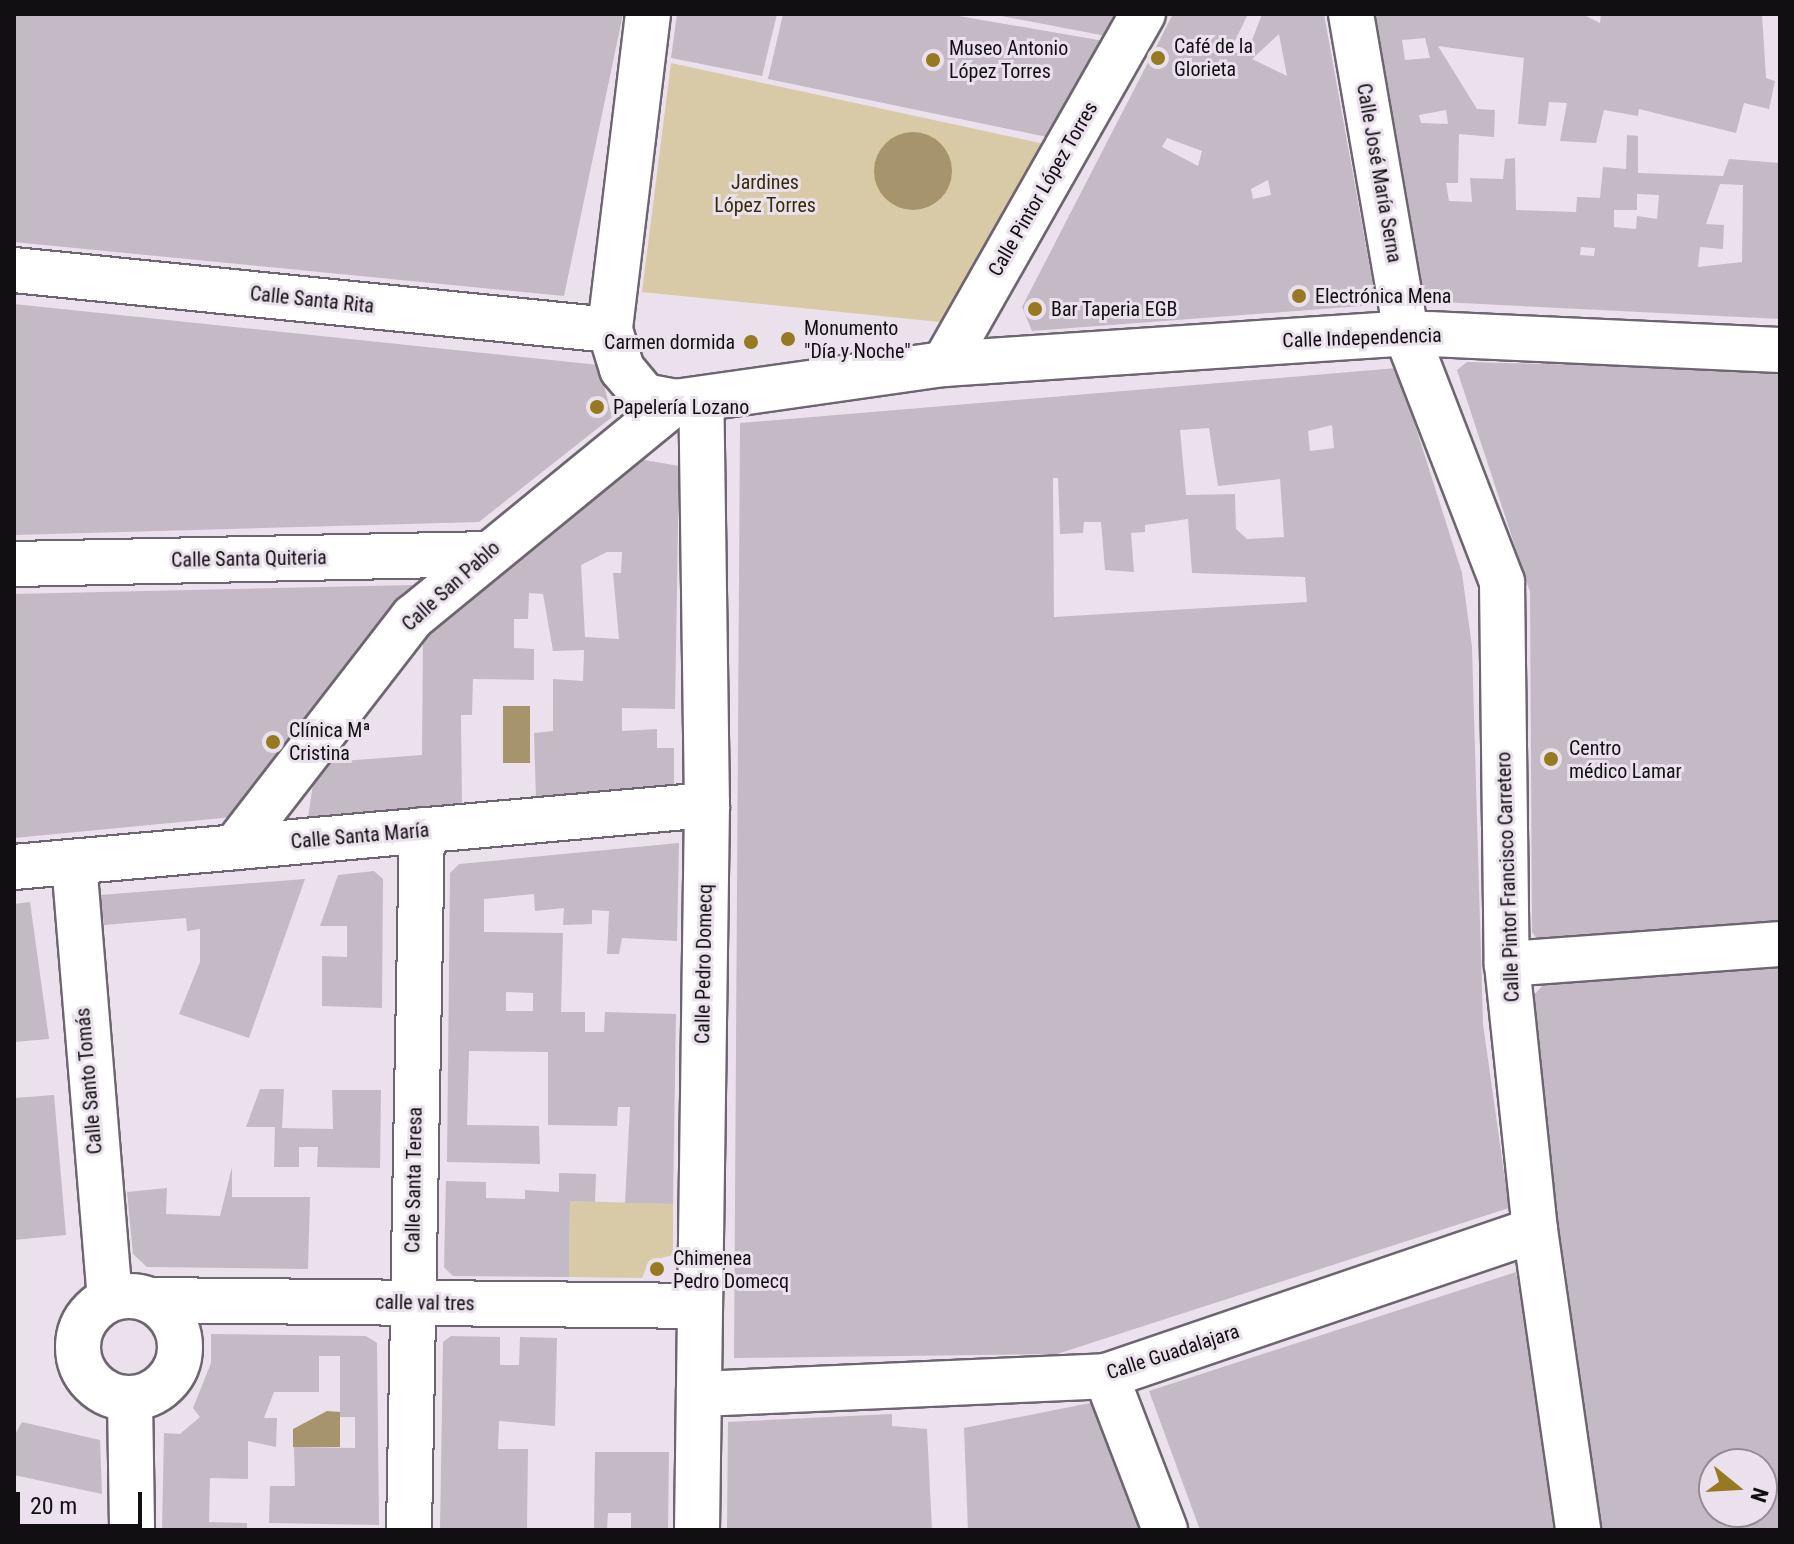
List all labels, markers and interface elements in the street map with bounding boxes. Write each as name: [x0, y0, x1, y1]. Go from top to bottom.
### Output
place label: Café de la Glorieta: [1174, 34, 1253, 81]
place label: Museo Antonio López Torres: [949, 36, 1068, 83]
marker: Café de la Glorieta: [1149, 49, 1167, 67]
marker: Museo Antonio López Torres: [924, 51, 942, 69]
street label: Calle José María Serna: [1351, 81, 1407, 265]
street label: Calle Pintor López Torres: [983, 97, 1103, 281]
park label: Jardines López Torres: [714, 171, 816, 218]
street label: Calle Santa Rita: [249, 282, 375, 318]
place label: Electrónica Mena: [1315, 284, 1451, 308]
marker: Electrónica Mena: [1290, 287, 1308, 305]
place label: Bar Taperia EGB: [1051, 297, 1178, 321]
marker: Bar Taperia EGB: [1026, 300, 1044, 318]
place label: Monumento "Día y Noche": [804, 316, 911, 363]
street label: Calle Independencia: [1282, 323, 1442, 353]
place label: Carmen dormida: [604, 330, 735, 354]
marker: Monumento "Día y Noche": [779, 330, 797, 348]
marker: Carmen dormida: [742, 333, 760, 351]
place label: Papelería Lozano: [613, 395, 749, 419]
marker: Papelería Lozano: [588, 398, 606, 416]
street label: Calle San Pablo: [397, 536, 505, 636]
street label: Calle Santa Quiteria: [171, 546, 327, 572]
place label: Clínica Mª Cristina: [289, 718, 370, 765]
marker: Clínica Mª Cristina: [264, 733, 282, 751]
place label: Centro médico Lamar: [1569, 736, 1682, 783]
marker: Centro médico Lamar: [1540, 748, 1562, 770]
street label: Calle Pintor Francisco Carretero: [1492, 751, 1524, 1003]
street label: Calle Santa María: [290, 818, 430, 854]
street label: Calle Pedro Domecq: [691, 884, 717, 1044]
street label: Calle Santo Tomás: [71, 1007, 107, 1155]
street label: Calle Santa Teresa: [401, 1107, 427, 1253]
place label: Chimenea Pedro Domecq: [673, 1246, 789, 1293]
marker: Chimenea Pedro Domecq: [648, 1260, 666, 1278]
street label: calle val tres: [375, 1290, 475, 1316]
street label: Calle Guadalajara: [1104, 1319, 1242, 1385]
north arrow: [1698, 1448, 1778, 1528]
scale bar: [20, 1476, 146, 1526]
text: N: [1745, 1485, 1773, 1505]
text: 20 m: [30, 1492, 77, 1520]

